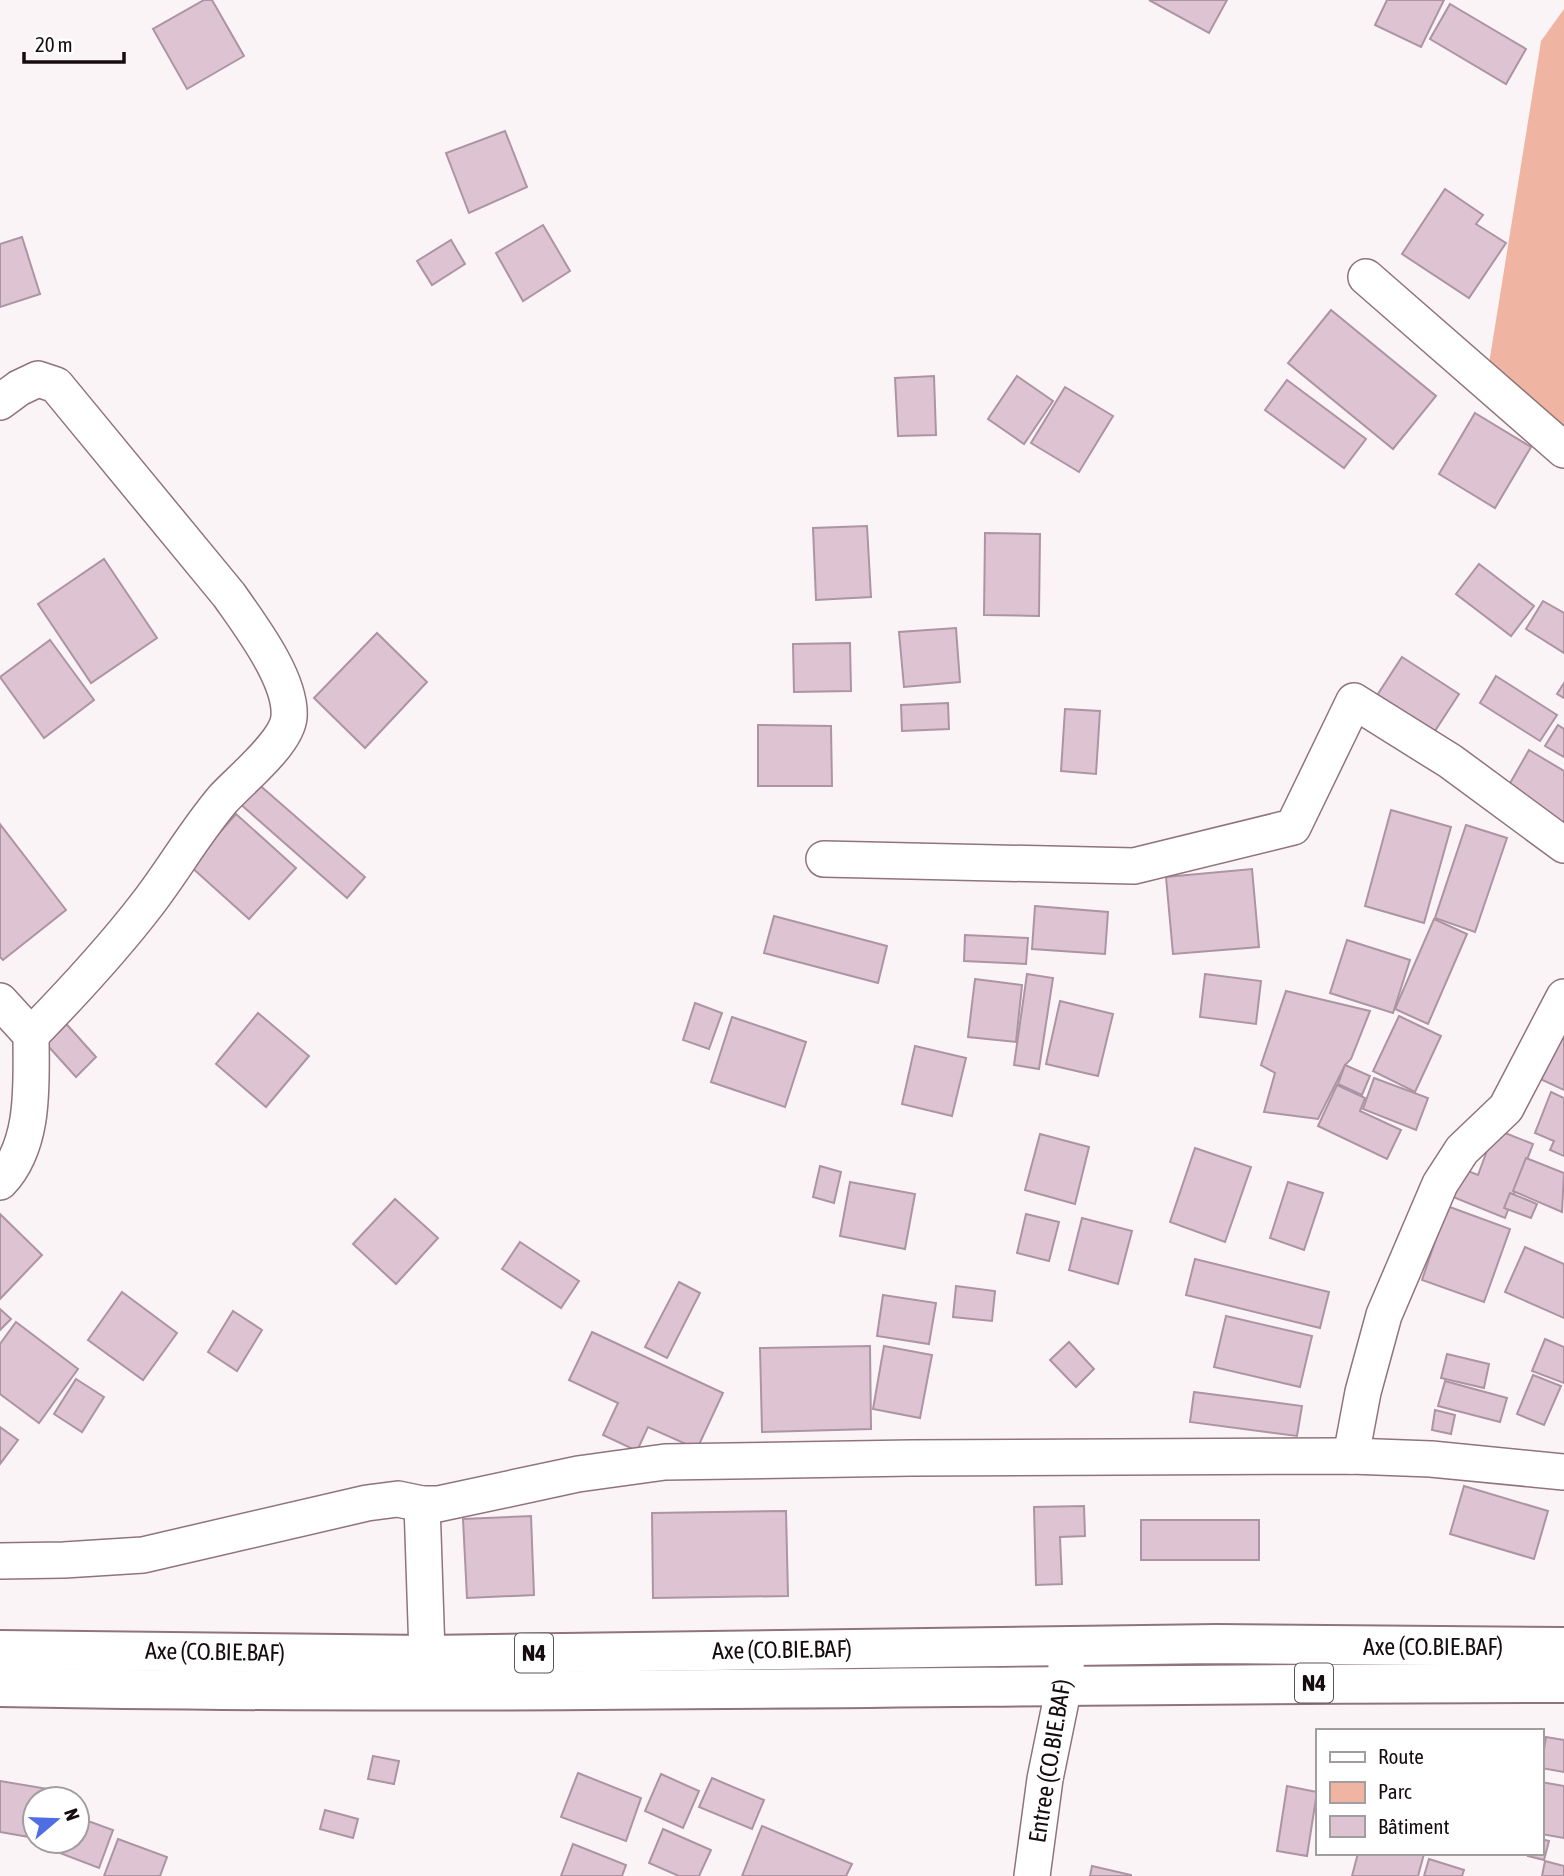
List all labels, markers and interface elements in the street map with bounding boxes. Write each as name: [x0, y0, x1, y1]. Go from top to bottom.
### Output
scale bar: [24, 21, 124, 65]
text: 20 m: [35, 32, 73, 56]
street label: Axe (CO.BIE.BAF): [1363, 1633, 1503, 1660]
road number: N4: [515, 1634, 553, 1672]
street label: Axe (CO.BIE.BAF): [712, 1635, 852, 1664]
street label: Axe (CO.BIE.BAF): [145, 1637, 285, 1666]
road number: N4: [1295, 1664, 1333, 1702]
street label: Entree (CO.BIE.BAF): [1023, 1677, 1076, 1845]
legend: [1316, 1729, 1543, 1855]
text: Route: [1378, 1744, 1424, 1768]
text: Parc: [1378, 1779, 1412, 1803]
north arrow: [21, 1785, 91, 1855]
text: N: [60, 1806, 84, 1823]
text: Bâtiment: [1378, 1814, 1449, 1838]

